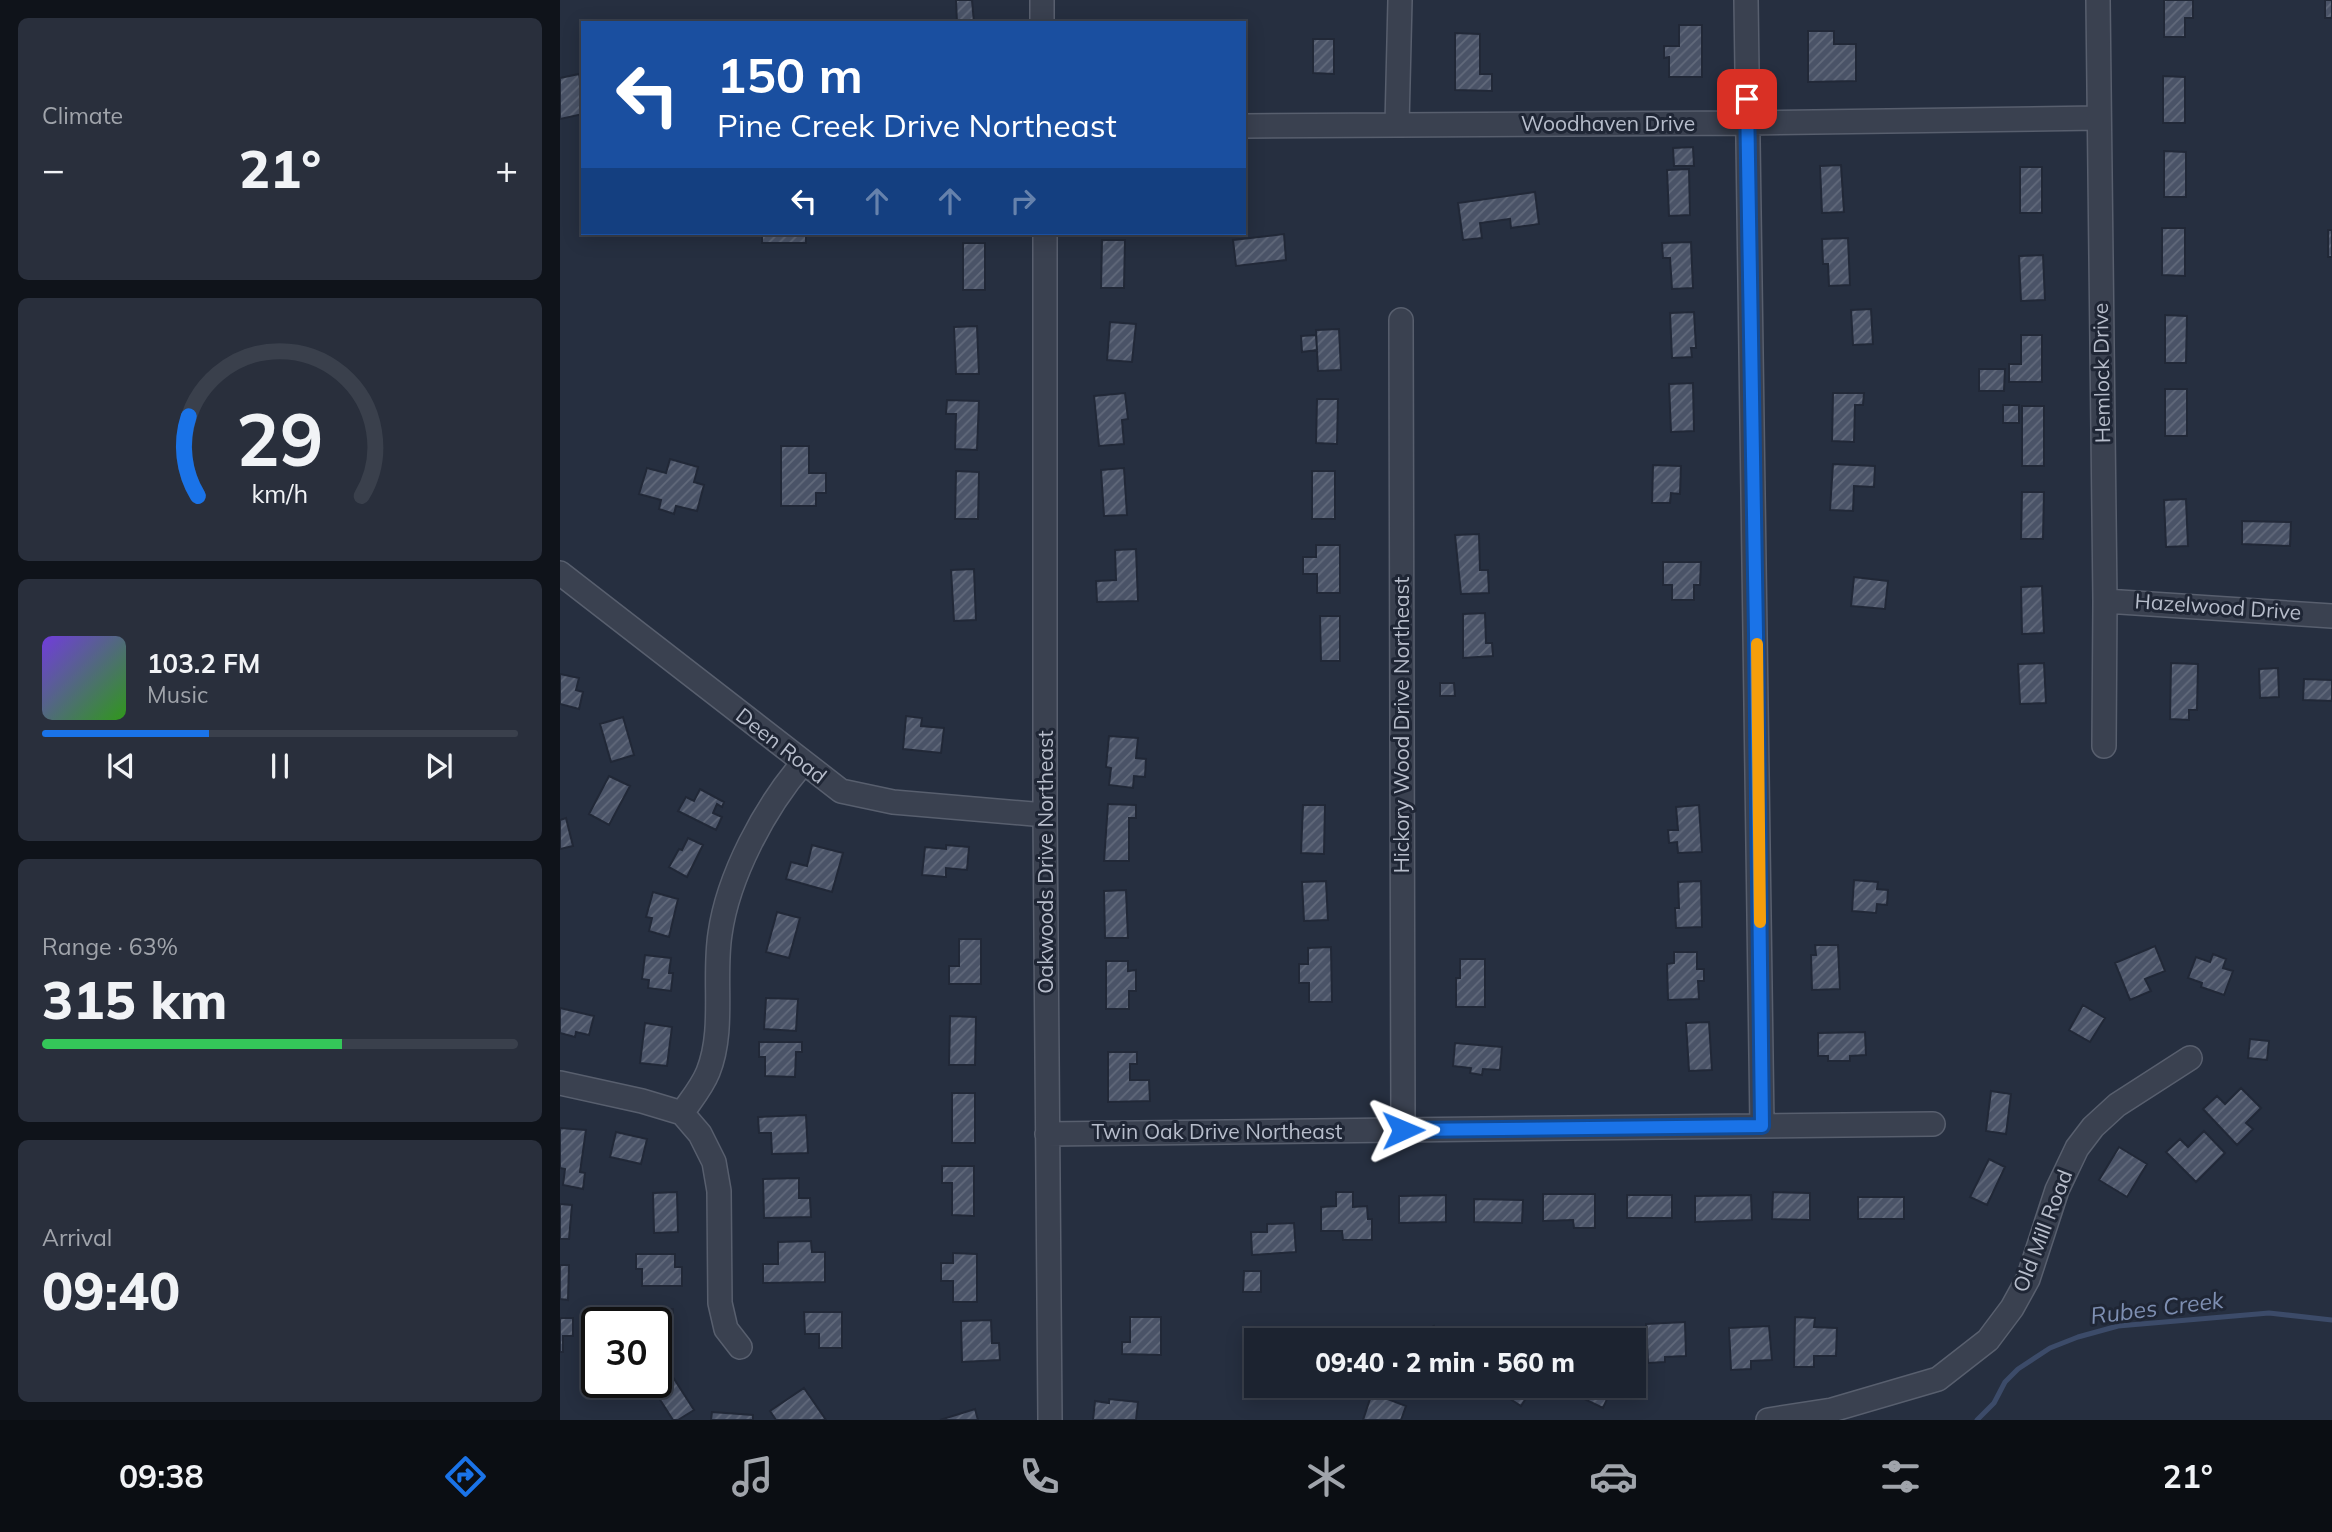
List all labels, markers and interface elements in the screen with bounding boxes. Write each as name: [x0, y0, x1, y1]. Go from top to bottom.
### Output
text: 150 m: [717, 44, 863, 105]
icon: left: [602, 49, 693, 140]
pin: [1717, 69, 1777, 129]
icon: arrive: [1728, 80, 1766, 118]
text: Climate: [42, 101, 123, 130]
text: Pine Creek Drive Northeast: [717, 105, 1117, 145]
street label: Woodhaven Drive: [1521, 110, 1695, 136]
text: 21°: [239, 136, 321, 201]
text: −: [42, 145, 65, 193]
text: +: [495, 145, 518, 193]
icon: left: [785, 182, 823, 220]
icon: ahead: [858, 182, 896, 220]
icon: ahead: [931, 182, 969, 220]
icon: right: [1004, 182, 1042, 220]
street label: Hemlock Drive: [2087, 303, 2115, 443]
text: 29: [236, 393, 324, 484]
text: km/h: [252, 477, 308, 508]
street label: Hickory Wood Drive Northeast: [1388, 577, 1414, 873]
street label: Hazelwood Drive: [2134, 587, 2302, 625]
text: 103.2 FM: [147, 647, 260, 680]
text: Music: [147, 680, 208, 709]
street label: Deen Road: [731, 702, 832, 789]
street label: Oakwoods Drive Northeast: [1032, 730, 1058, 994]
icon: previous: [102, 747, 140, 785]
icon: pause: [261, 747, 299, 785]
icon: next: [420, 747, 458, 785]
text: Range · 63%: [42, 932, 178, 961]
text: 315 km: [42, 967, 227, 1032]
position arrow: [1366, 1093, 1440, 1167]
street label: Twin Oak Drive Northeast: [1092, 1118, 1342, 1144]
street label: Old Mill Road: [2007, 1166, 2077, 1296]
text: Arrival: [42, 1223, 112, 1252]
text: 09:40: [42, 1258, 180, 1323]
water label: Rubes Creek: [2089, 1285, 2226, 1330]
speed limit sign: 30: [581, 1307, 672, 1398]
text: 09:40 · 2 min · 560 m: [1315, 1346, 1575, 1379]
icon: directions: [441, 1452, 490, 1501]
icon: music: [728, 1452, 777, 1501]
icon: phone: [1015, 1452, 1064, 1501]
icon: climate: [1302, 1452, 1351, 1501]
icon: car: [1589, 1452, 1638, 1501]
icon: filters: [1876, 1452, 1925, 1501]
text: 09:38: [119, 1456, 204, 1496]
text: 21°: [2162, 1456, 2213, 1496]

